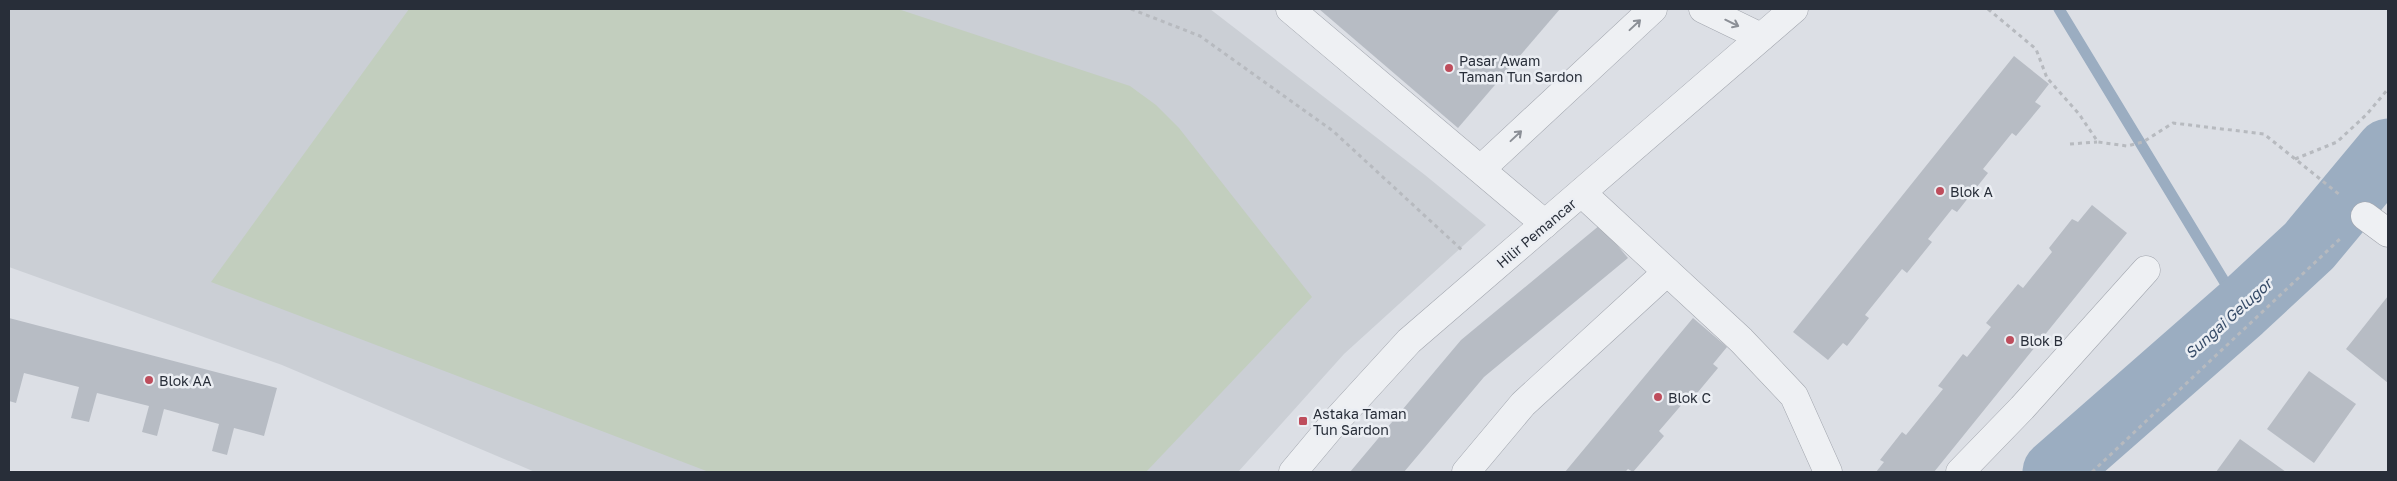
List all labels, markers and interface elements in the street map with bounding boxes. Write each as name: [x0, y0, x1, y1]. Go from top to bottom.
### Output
one-way arrow: [1724, 18, 1739, 28]
one-way arrow: [1628, 19, 1641, 31]
place label: Pasar Awam Taman Tun Sardon: [1459, 52, 1583, 85]
marker: Pasar Awam Taman Tun Sardon: [1443, 62, 1455, 74]
one-way arrow: [1510, 130, 1523, 142]
place label: Blok A: [1950, 183, 1994, 200]
marker: Blok A: [1934, 185, 1946, 197]
street label: Hilir Pemancar: [1493, 194, 1580, 271]
water label: Sungai Gelugor: [2181, 273, 2277, 362]
place label: Blok B: [2020, 332, 2063, 349]
marker: Blok B: [2004, 334, 2016, 346]
place label: Blok AA: [159, 372, 212, 389]
marker: Blok AA: [143, 374, 155, 386]
place label: Blok C: [1668, 389, 1711, 406]
marker: Blok C: [1652, 391, 1664, 403]
place label: Astaka Taman Tun Sardon: [1313, 405, 1407, 438]
marker: Astaka Taman Tun Sardon: [1297, 415, 1309, 427]

